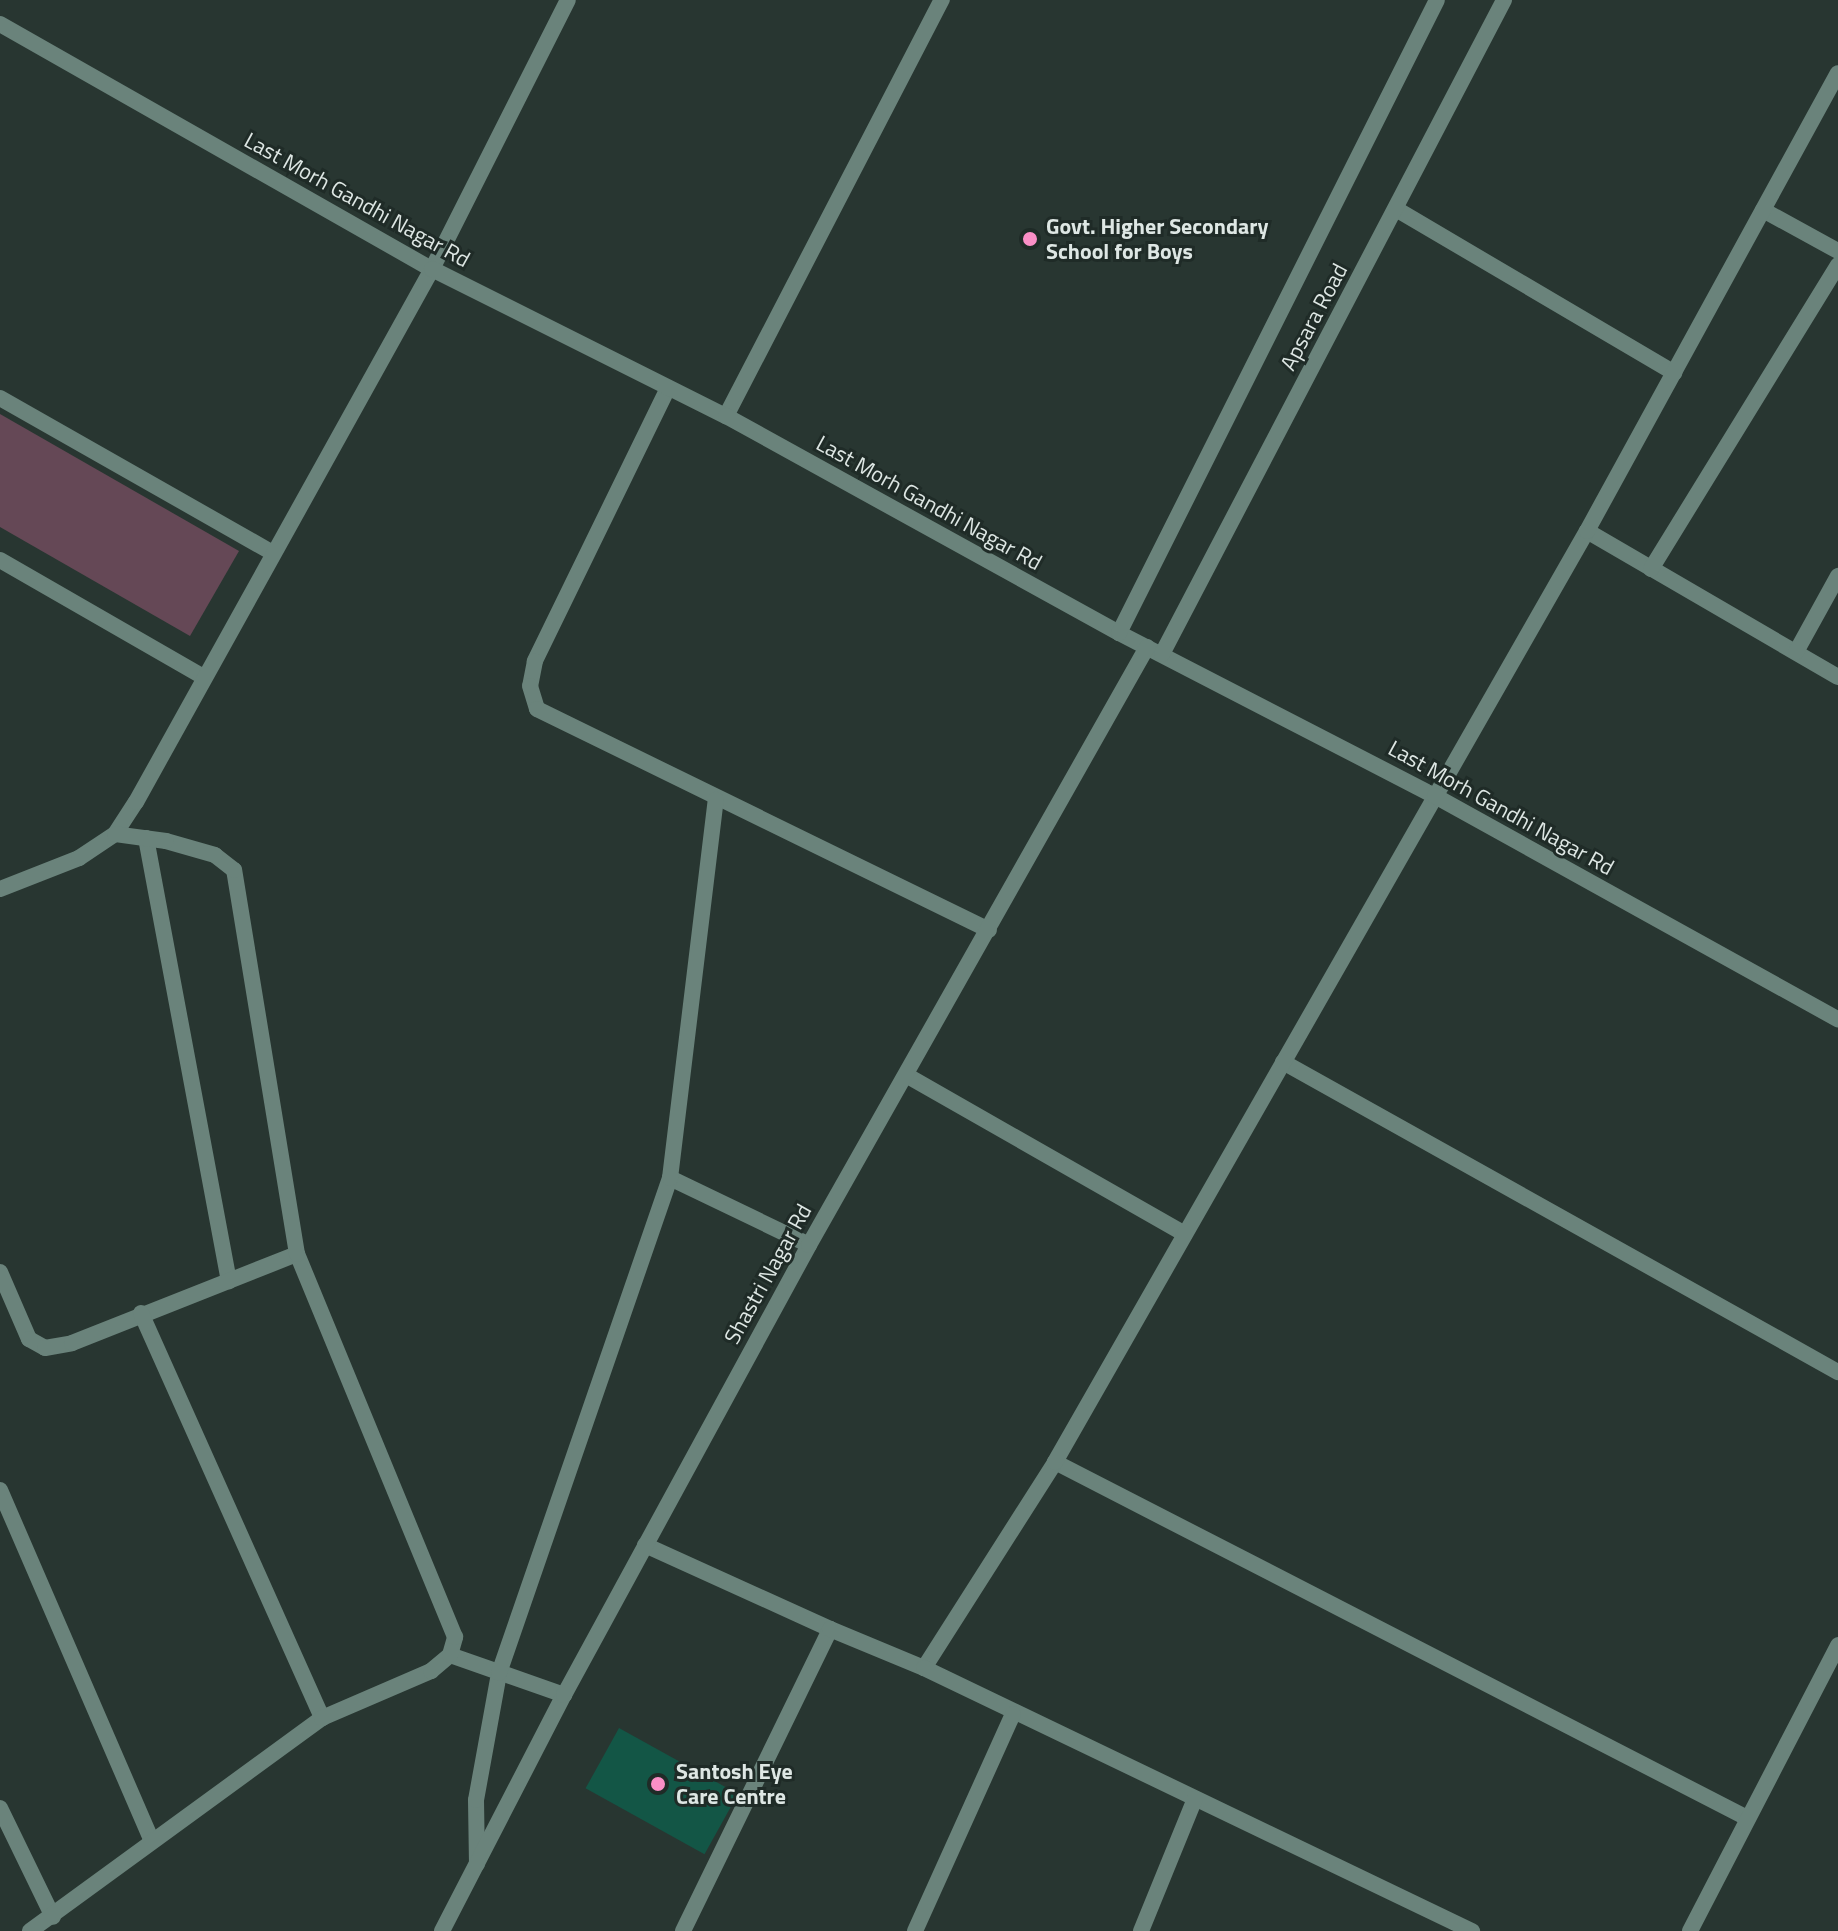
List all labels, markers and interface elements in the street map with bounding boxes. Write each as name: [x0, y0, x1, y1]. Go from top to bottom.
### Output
street label: Last Morh Gandhi Nagar Rd: [240, 127, 474, 273]
place label: Govt. Higher Secondary School for Boys: [1046, 213, 1268, 264]
marker: Govt. Higher Secondary School for Boys: [1021, 230, 1039, 248]
street label: Apsara Road: [1275, 259, 1353, 375]
street label: Last Morh Gandhi Nagar Rd: [812, 430, 1046, 576]
street label: Last Morh Gandhi Nagar Rd: [1384, 735, 1618, 881]
street label: Shastri Nagar Rd: [719, 1200, 817, 1348]
place label: Santosh Eye Care Centre: [676, 1758, 793, 1810]
marker: Santosh Eye Care Centre: [647, 1773, 669, 1795]

